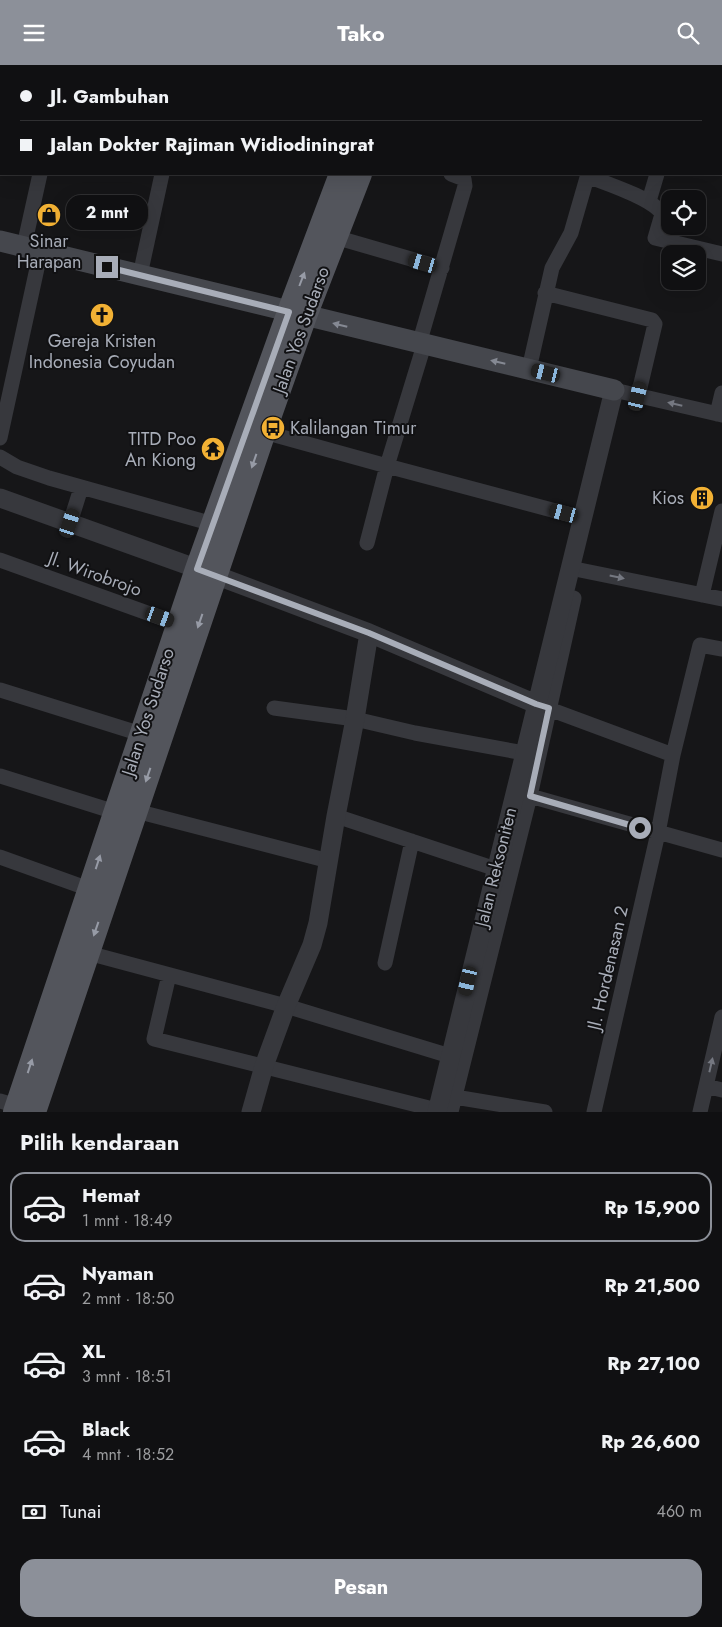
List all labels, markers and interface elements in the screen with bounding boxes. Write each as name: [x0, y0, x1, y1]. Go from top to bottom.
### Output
text: Tako: [337, 17, 385, 49]
icon: menu: [20, 19, 48, 47]
icon: search: [674, 19, 702, 47]
text: Jl. Gambuhan: [50, 83, 169, 110]
text: Jalan Dokter Rajiman Widiodiningrat: [50, 131, 374, 158]
map controls: [661, 190, 706, 290]
button: locate: [661, 190, 706, 235]
callout: 2 mnt: [66, 195, 148, 229]
text: 2 mnt: [86, 201, 128, 224]
shop icon: Sinar Harapan: [36, 202, 62, 228]
place label: Sinar Harapan: [17, 228, 81, 275]
button: layers: [661, 245, 706, 290]
car: [406, 252, 439, 274]
route end: [96, 256, 118, 278]
street label: Jalan Yos Sudarso: [265, 263, 336, 399]
one-way arrow: [298, 271, 306, 286]
church icon: Gereja Kristen Indonesia Coyudan: [89, 302, 115, 328]
one-way arrow: [333, 321, 348, 329]
place label: Gereja Kristen Indonesia Coyudan: [29, 328, 175, 375]
one-way arrow: [491, 358, 506, 366]
car: [529, 362, 562, 384]
car: [627, 380, 648, 412]
one-way arrow: [667, 400, 682, 408]
bus stop icon: Kalilangan Timur: [260, 415, 286, 441]
place label: Kalilangan Timur: [290, 415, 417, 441]
place label: TITD Poo An Kiong: [125, 426, 196, 473]
temple icon: TITD Poo An Kiong: [200, 436, 226, 462]
one-way arrow: [250, 454, 258, 469]
place label: Kios: [652, 485, 684, 511]
building icon: Kios: [689, 485, 715, 511]
car: [547, 502, 580, 524]
car: [58, 506, 81, 540]
street label: Jl. Wirobrojo: [43, 544, 146, 603]
one-way arrow: [610, 574, 626, 582]
car: [143, 605, 176, 629]
one-way arrow: [196, 614, 203, 629]
street label: Jalan Yos Sudarso: [114, 645, 181, 781]
one-way arrow: [144, 768, 152, 783]
street label: Jalan Reksoniten: [468, 805, 523, 931]
route start: [629, 817, 651, 839]
one-way arrow: [95, 854, 103, 869]
street label: Jl. Hordenasan 2: [581, 903, 635, 1035]
one-way arrow: [92, 922, 100, 937]
car: [457, 965, 478, 997]
one-way arrow: [707, 1057, 715, 1072]
one-way arrow: [27, 1058, 35, 1073]
text: Pilih kendaraan: [20, 1126, 179, 1158]
text: Hemat: [82, 1182, 140, 1209]
icon: car: [22, 1185, 67, 1230]
text: Rp 15,900: [604, 1194, 700, 1221]
text: 1 mnt · 18:49: [82, 1209, 172, 1232]
text: Nyaman: [82, 1260, 154, 1287]
icon: car: [22, 1263, 67, 1308]
text: Rp 21,500: [605, 1272, 700, 1299]
text: 2 mnt · 18:50: [82, 1287, 174, 1310]
text: XL: [82, 1338, 105, 1365]
icon: car: [22, 1341, 67, 1386]
text: Rp 27,100: [607, 1350, 700, 1377]
text: 3 mnt · 18:51: [82, 1365, 172, 1388]
text: Black: [82, 1416, 130, 1443]
icon: car: [22, 1419, 67, 1464]
text: Rp 26,600: [601, 1428, 700, 1455]
text: 4 mnt · 18:52: [82, 1443, 174, 1466]
icon: cash: [20, 1498, 48, 1526]
text: Tunai: [60, 1498, 101, 1525]
text: 460 m: [657, 1500, 702, 1523]
button: Pesan: [20, 1559, 702, 1617]

